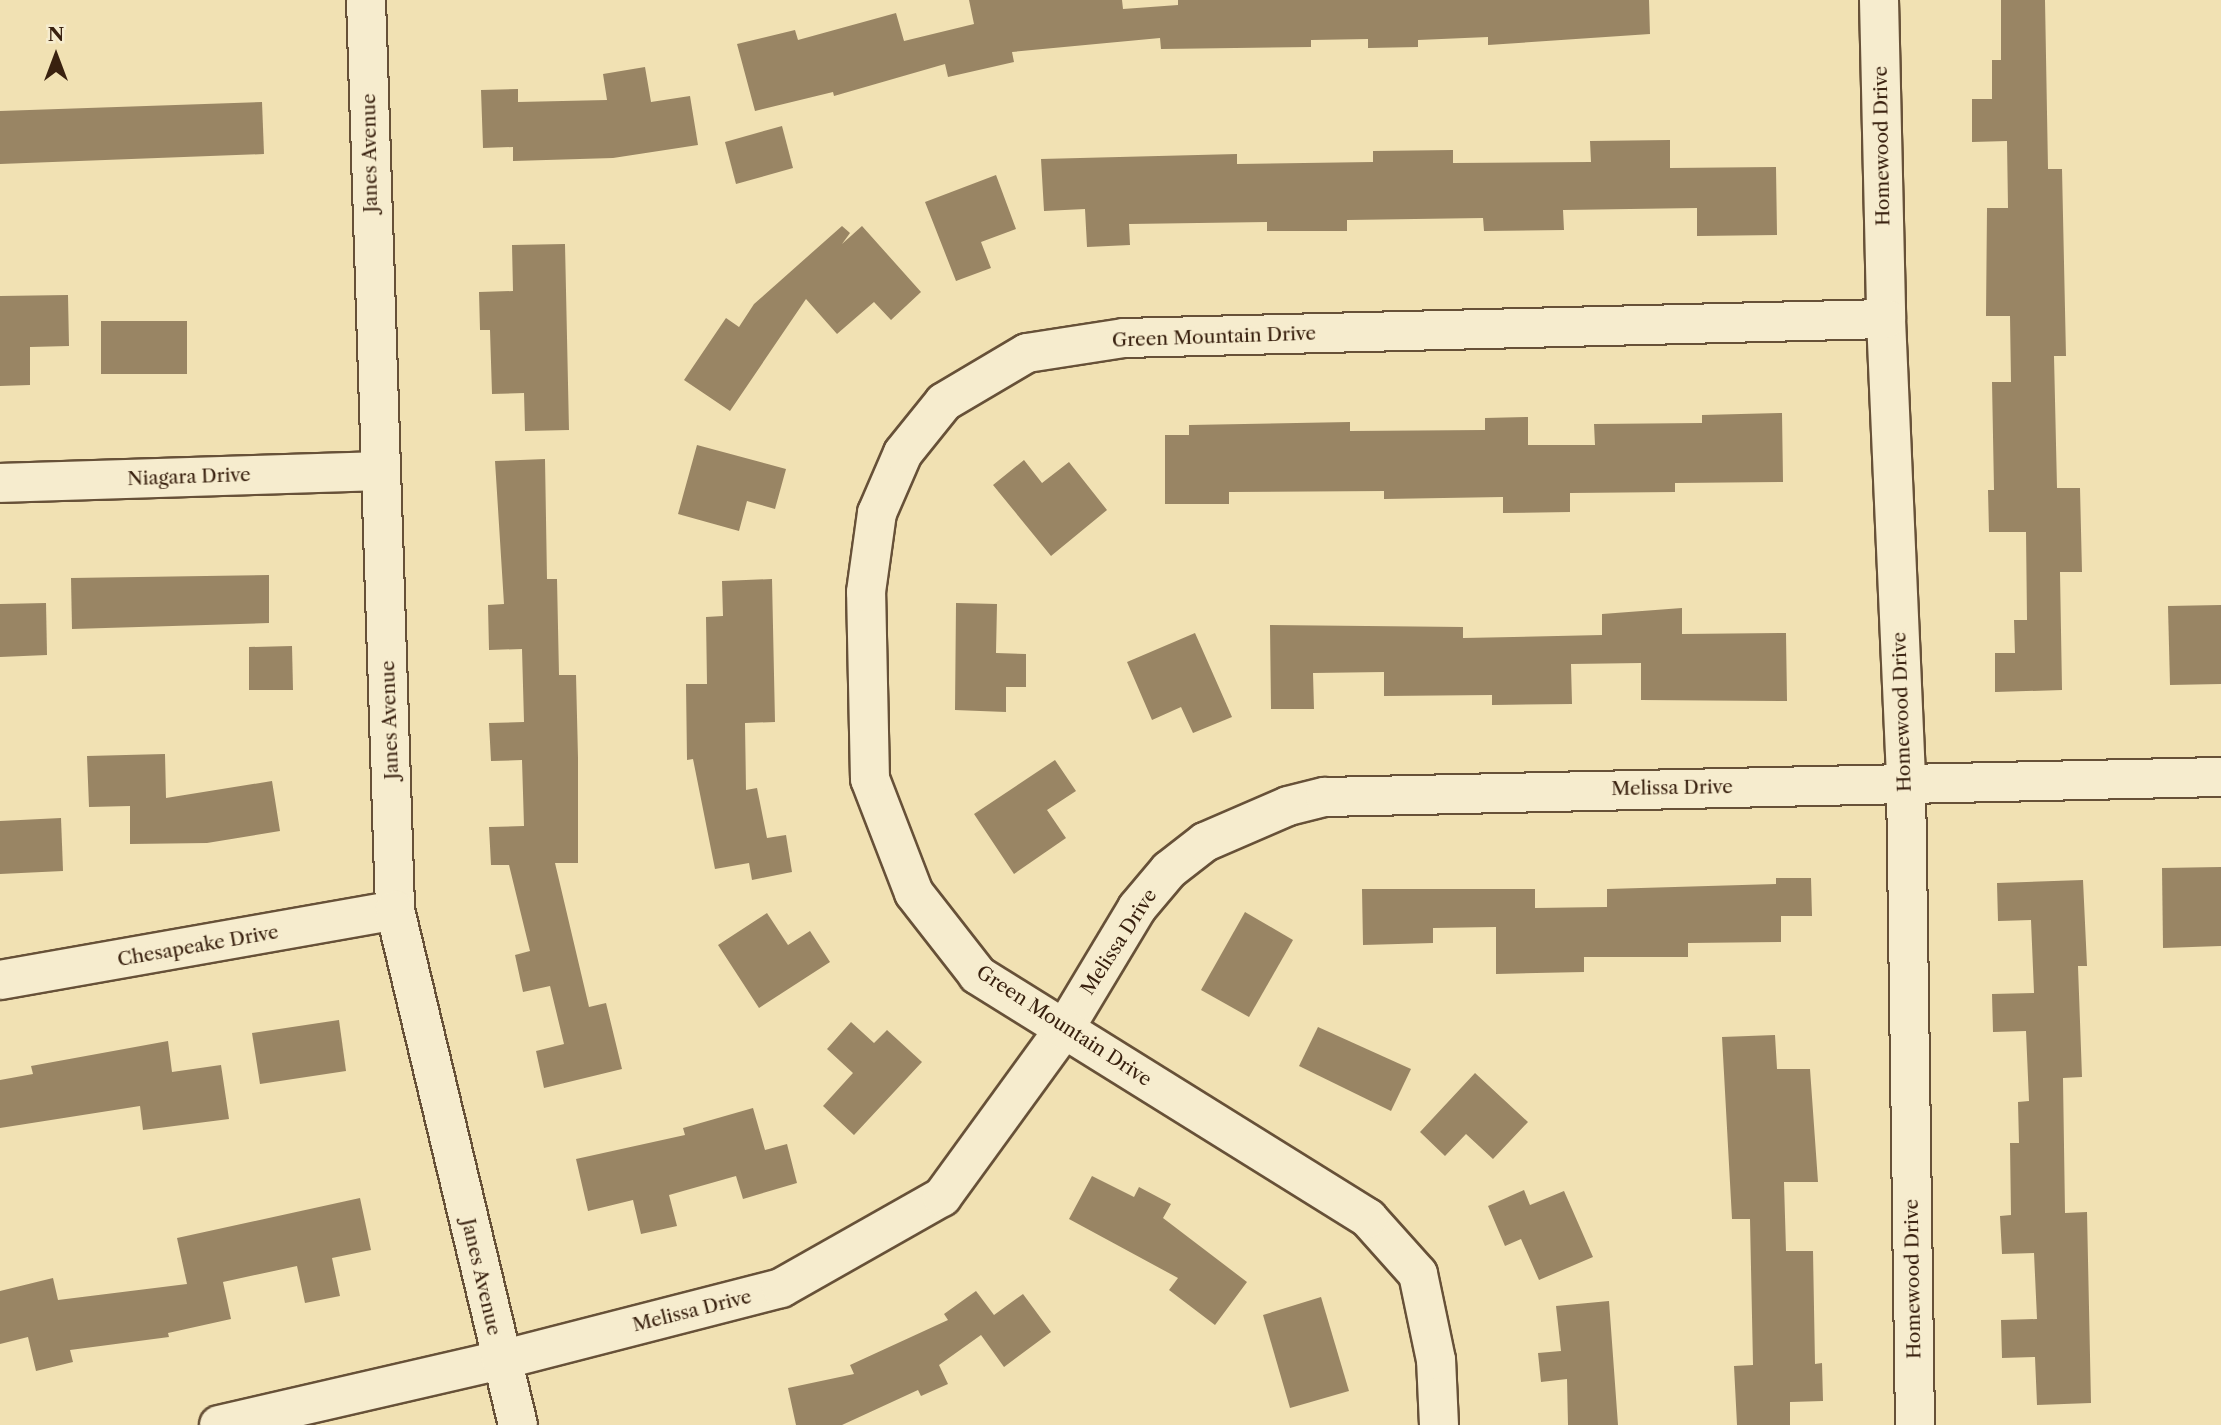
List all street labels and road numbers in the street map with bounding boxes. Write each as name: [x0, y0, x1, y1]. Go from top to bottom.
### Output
street label: Homewood Drive: [1869, 66, 1895, 226]
street label: Janes Avenue: [358, 93, 382, 213]
street label: Green Mountain Drive: [1112, 322, 1316, 352]
street label: Niagara Drive: [127, 463, 251, 491]
street label: Homewood Drive: [1888, 632, 1916, 792]
street label: Janes Avenue: [377, 660, 403, 780]
street label: Melissa Drive: [1611, 776, 1733, 800]
street label: Melissa Drive: [1076, 885, 1162, 999]
street label: Chesapeake Drive: [116, 921, 280, 971]
street label: Green Mountain Drive: [972, 961, 1156, 1091]
street label: Homewood Drive: [1900, 1199, 1926, 1359]
street label: Janes Avenue: [456, 1216, 506, 1338]
street label: Melissa Drive: [630, 1285, 754, 1337]

